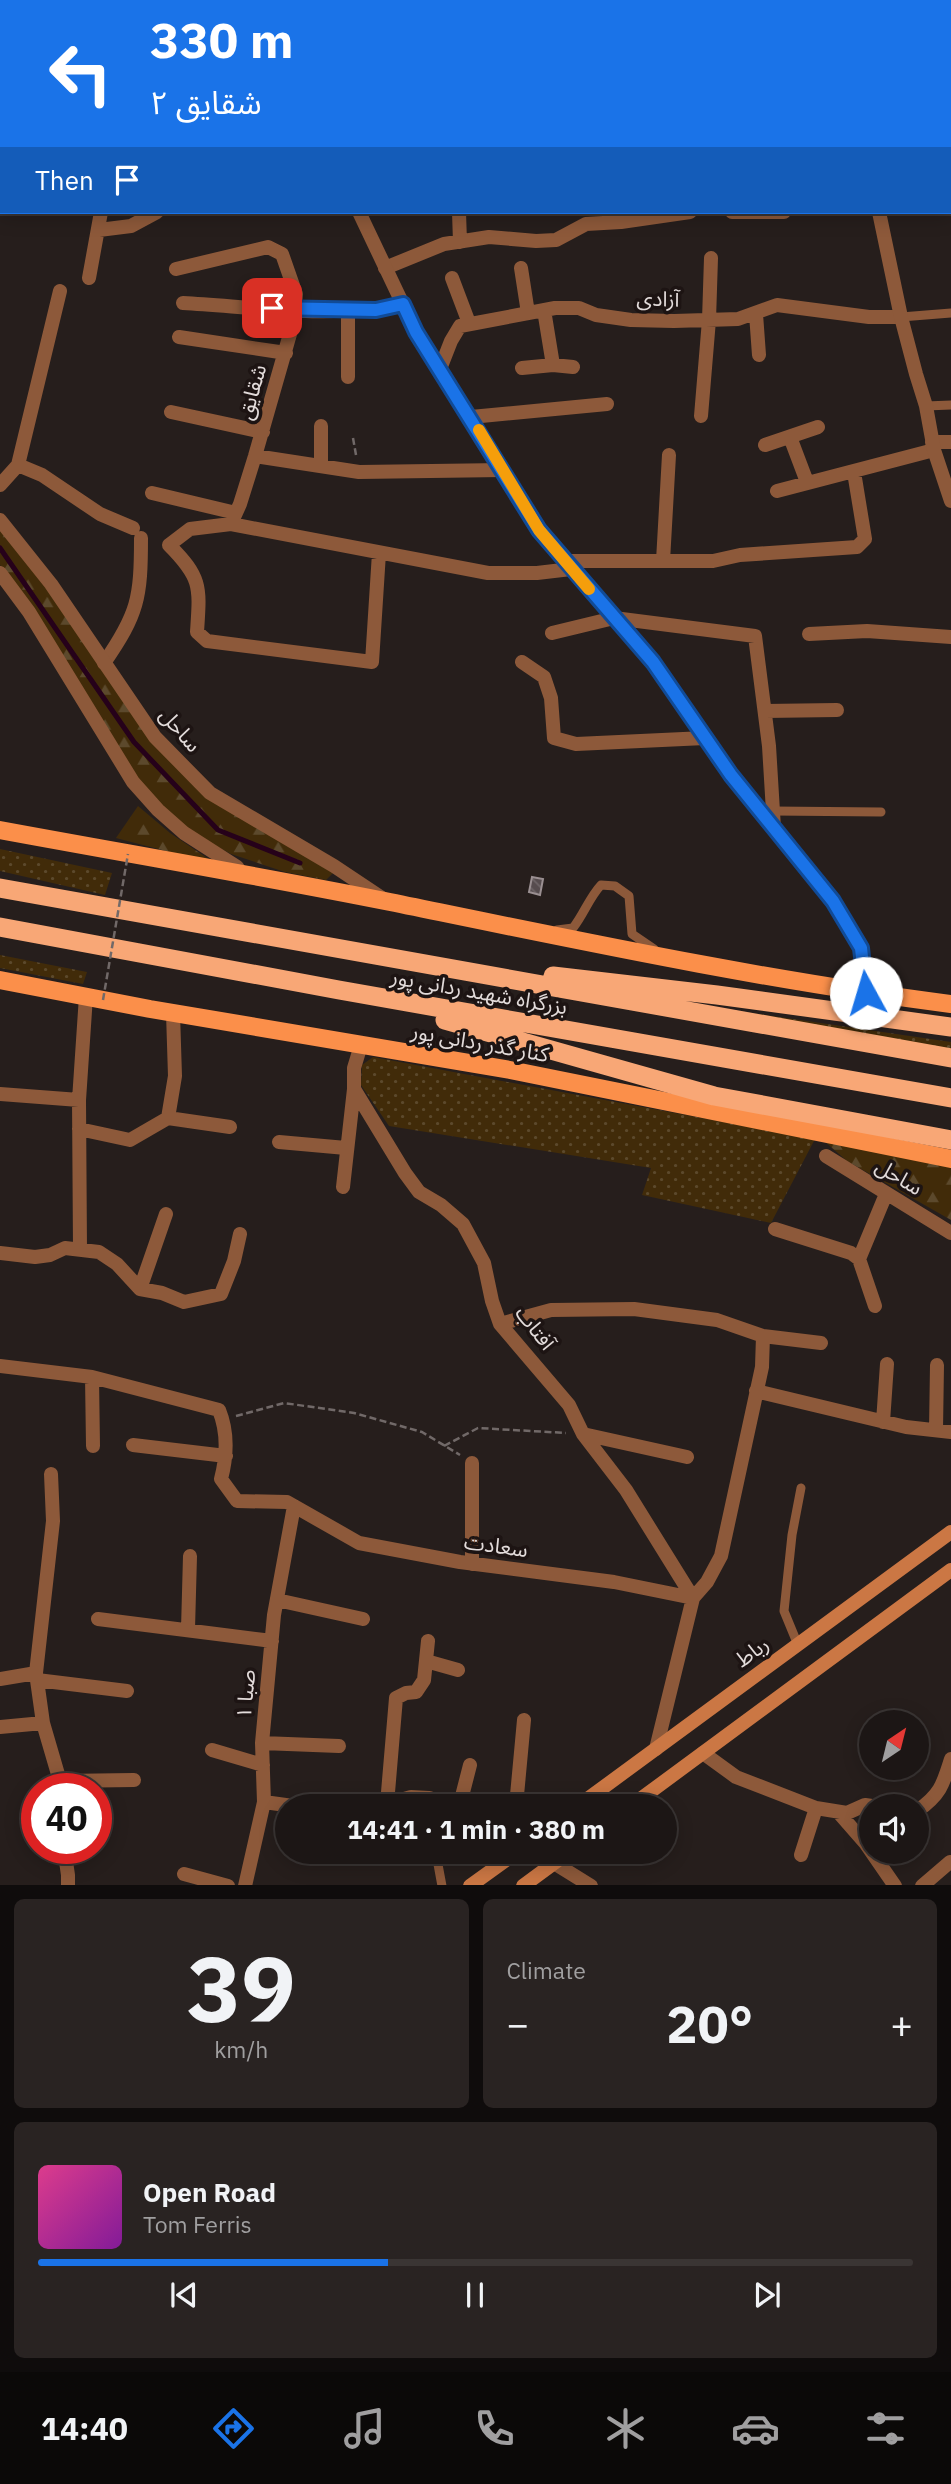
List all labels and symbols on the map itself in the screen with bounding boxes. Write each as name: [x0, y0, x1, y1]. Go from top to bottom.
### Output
pin: [242, 278, 302, 338]
street label: آزادی: [636, 283, 681, 313]
street label: شقایق: [230, 361, 272, 423]
street label: ساحل: [154, 701, 208, 758]
position arrow: [829, 956, 903, 1030]
street label: بزرگراه شهید ردانی پور: [388, 962, 570, 1020]
street label: کنار گذر ردانی پور: [408, 1016, 551, 1068]
street label: ساحل: [871, 1151, 928, 1201]
street label: آفتاب: [510, 1299, 562, 1356]
street label: سعادت: [462, 1527, 530, 1563]
street label: رباط: [729, 1629, 774, 1673]
street label: صبا ۱: [229, 1668, 261, 1720]
north arrow: [859, 1710, 929, 1780]
speed limit sign: 40: [21, 1773, 112, 1864]

